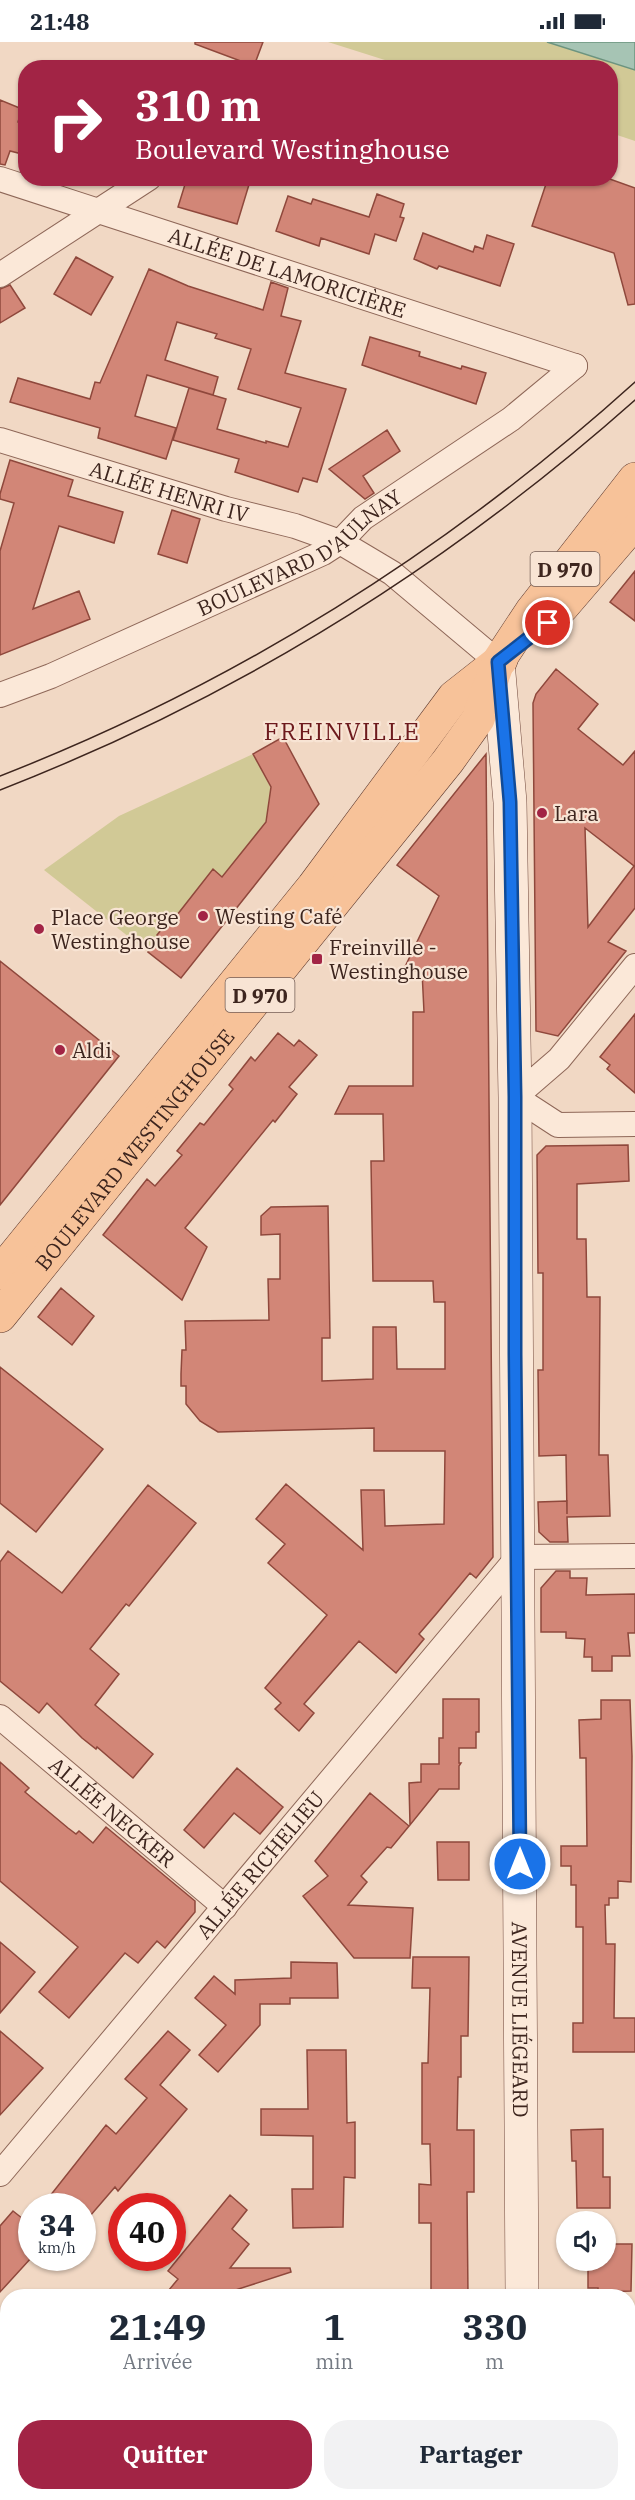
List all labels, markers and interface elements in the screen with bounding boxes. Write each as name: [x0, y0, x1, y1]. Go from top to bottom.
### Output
text: 21:48: [30, 7, 89, 36]
text: 310 m: [135, 78, 261, 133]
icon: right: [36, 84, 114, 162]
text: Boulevard Westinghouse: [135, 131, 450, 166]
street label: ALLÉE DE LAMORICIÈRE: [165, 221, 410, 324]
street label: ALLÉE HENRI IV: [86, 454, 252, 528]
street label: BOULEVARD D'AULNAY: [193, 482, 407, 622]
road number: D 970: [530, 552, 600, 586]
pin: [522, 597, 573, 648]
icon: arrive: [531, 606, 564, 639]
district label: FREINVILLE: [264, 715, 420, 747]
place label: Lara: [554, 799, 599, 827]
marker: Lara: [535, 806, 549, 820]
place label: Westing Café: [215, 902, 343, 930]
place label: Place George Westinghouse: [51, 903, 190, 955]
marker: Westing Café: [196, 909, 210, 923]
marker: Place George Westinghouse: [32, 922, 46, 936]
place label: Freinville - Westinghouse: [329, 933, 468, 985]
marker: Freinville - Westinghouse: [310, 952, 324, 966]
road number: D 970: [226, 978, 294, 1012]
street label: BOULEVARD WESTINGHOUSE: [28, 1023, 240, 1276]
place label: Aldi: [72, 1036, 112, 1064]
marker: Aldi: [53, 1043, 67, 1057]
street label: ALLÉE NECKER: [43, 1750, 181, 1873]
street label: ALLÉE RICHELIEU: [190, 1785, 330, 1944]
position arrow: [488, 1832, 552, 1896]
street label: AVENUE LIÉGEARD: [506, 1921, 535, 2118]
speed limit sign: 40: [108, 2193, 186, 2271]
text: 34: [39, 2205, 75, 2244]
map controls: [556, 2211, 616, 2271]
button: sound: [556, 2211, 616, 2271]
text: km/h: [38, 2238, 76, 2257]
text: 21:49: [109, 2303, 206, 2350]
text: 1: [323, 2303, 345, 2350]
text: 330: [462, 2303, 527, 2350]
text: Arrivée: [123, 2348, 192, 2375]
text: min: [315, 2348, 353, 2375]
text: m: [485, 2348, 504, 2375]
button: Quitter: [18, 2420, 312, 2489]
button: Partager: [324, 2420, 618, 2489]

